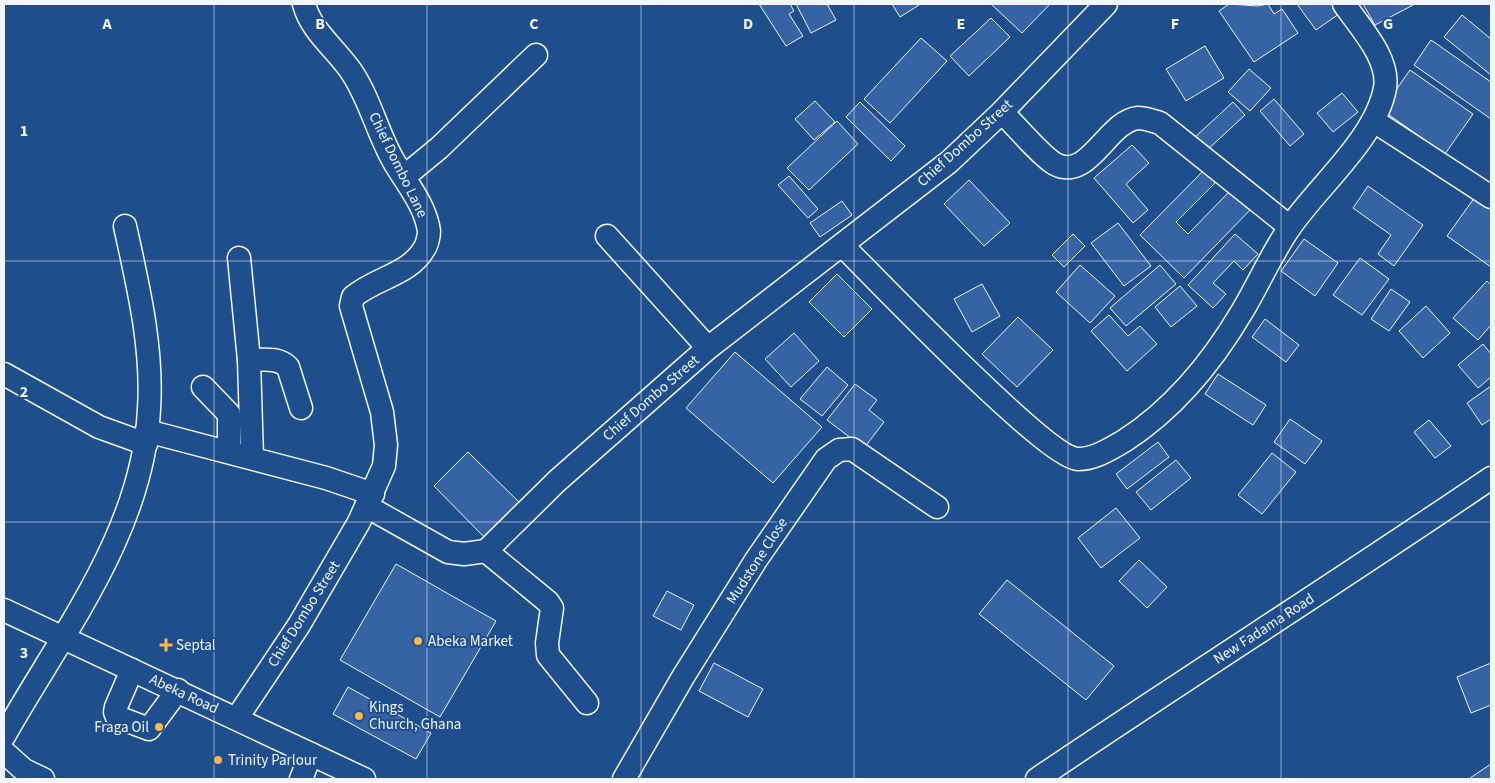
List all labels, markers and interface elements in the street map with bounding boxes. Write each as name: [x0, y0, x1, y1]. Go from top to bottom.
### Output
text: A: [101, 13, 112, 35]
text: B: [315, 13, 325, 35]
text: C: [529, 13, 539, 35]
text: D: [743, 13, 753, 35]
text: E: [957, 13, 965, 35]
text: F: [1171, 13, 1179, 35]
text: G: [1383, 13, 1393, 35]
street label: Chief Dombo Street: [913, 94, 1017, 192]
street label: Chief Dombo Lane: [363, 109, 433, 221]
text: 1: [20, 120, 28, 142]
street label: Chief Dombo Street: [598, 350, 704, 446]
text: 2: [20, 381, 28, 403]
street label: Mudstone Close: [721, 514, 793, 608]
street label: Chief Dombo Street: [263, 557, 345, 671]
street label: New Fadama Road: [1209, 588, 1319, 670]
place label: Abeka Market: [428, 631, 513, 652]
place label: Septal: [176, 635, 216, 656]
marker: Abeka Market: [412, 635, 424, 647]
marker: Septal: [160, 639, 172, 651]
text: 3: [20, 642, 28, 664]
street label: Abeka Road: [146, 669, 222, 719]
place label: Kings Church, Ghana: [369, 697, 461, 735]
marker: Kings Church, Ghana: [353, 710, 365, 722]
place label: Fraga Oil: [94, 717, 149, 738]
marker: Fraga Oil: [153, 721, 165, 733]
place label: Trinity Parlour: [228, 750, 318, 771]
marker: Trinity Parlour: [212, 754, 224, 766]

